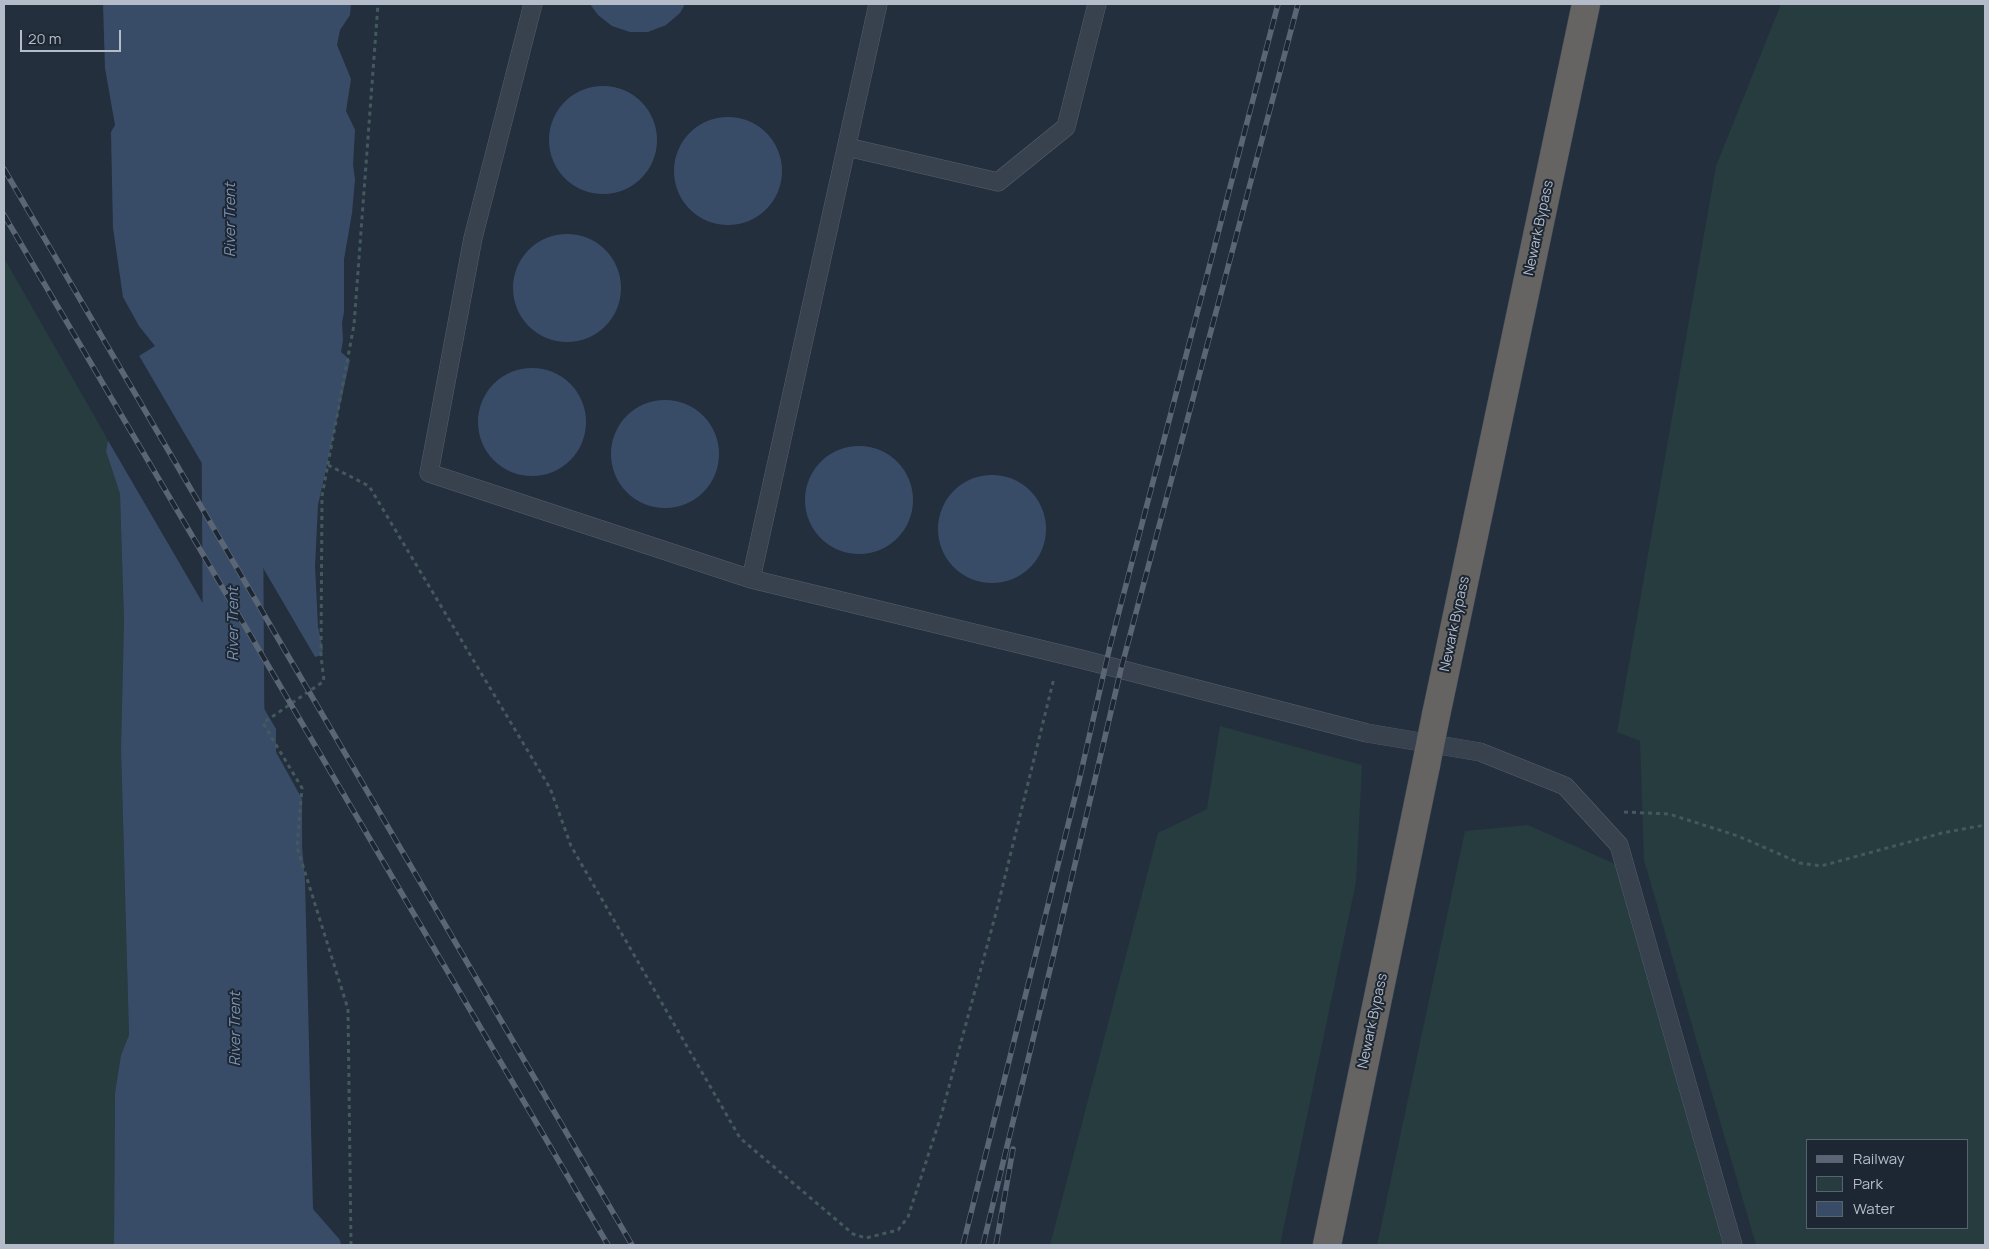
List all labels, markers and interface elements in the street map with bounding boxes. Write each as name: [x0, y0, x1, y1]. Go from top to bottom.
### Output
scale bar: [22, 20, 124, 52]
text: 20 m: [28, 28, 61, 49]
street label: Newark Bypass: [1521, 179, 1557, 277]
water label: River Trent: [222, 183, 240, 257]
street label: Newark Bypass: [1437, 575, 1473, 673]
water label: River Trent: [225, 587, 243, 661]
street label: Newark Bypass: [1355, 972, 1391, 1070]
water label: River Trent: [227, 992, 245, 1066]
legend: [1806, 1139, 1969, 1229]
text: Railway: [1853, 1148, 1905, 1169]
text: Park: [1853, 1173, 1883, 1194]
text: Water: [1853, 1198, 1895, 1219]

